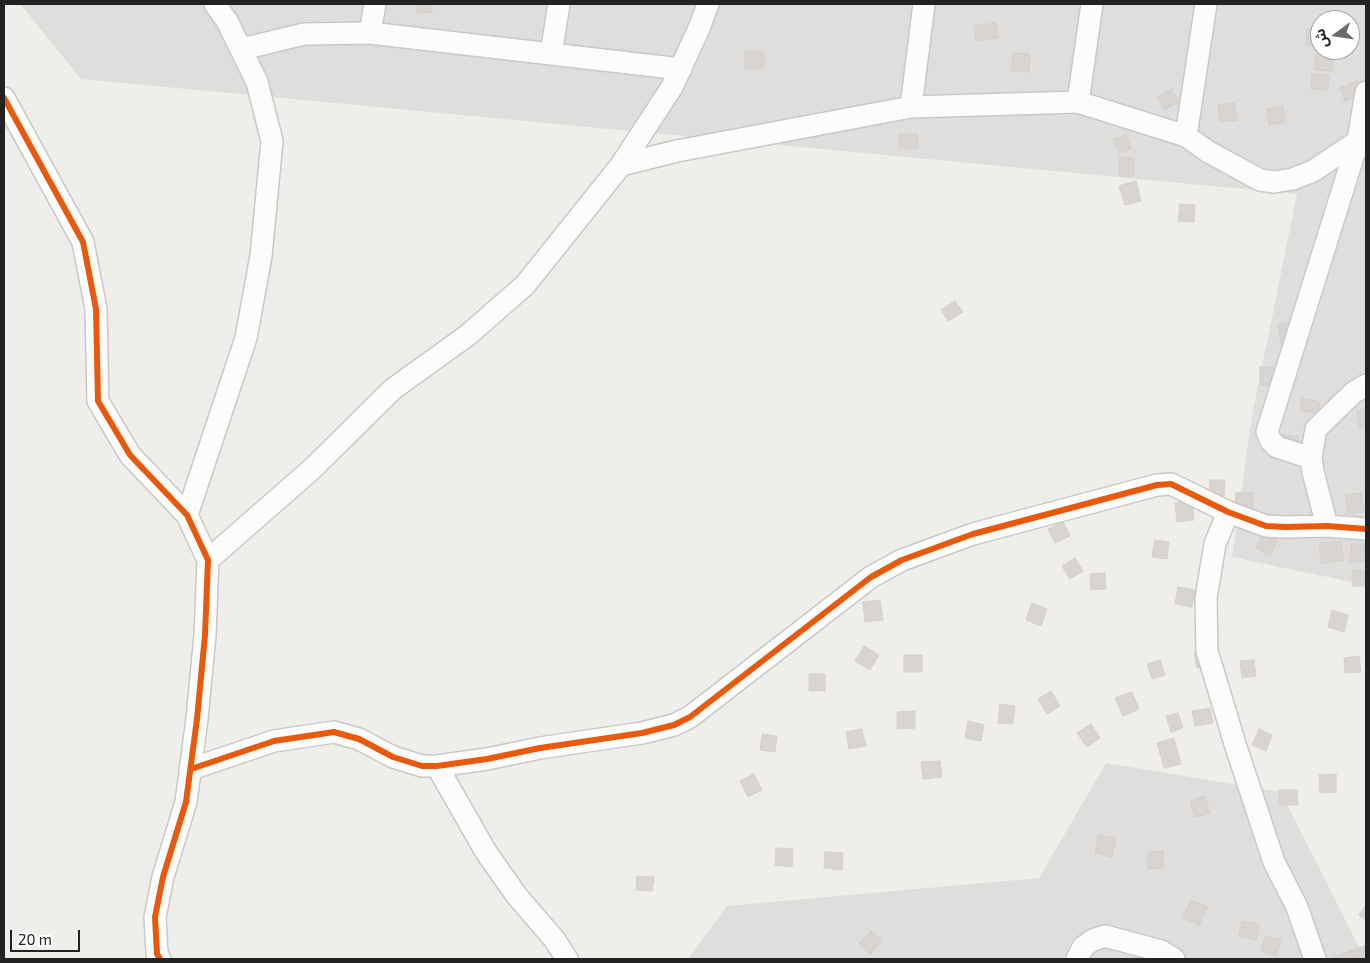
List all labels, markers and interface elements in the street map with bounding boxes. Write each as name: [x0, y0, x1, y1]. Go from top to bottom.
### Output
north arrow: [1310, 10, 1360, 60]
text: ش: [1310, 27, 1331, 50]
scale bar: [12, 920, 82, 952]
text: 20 m: [18, 930, 52, 948]

